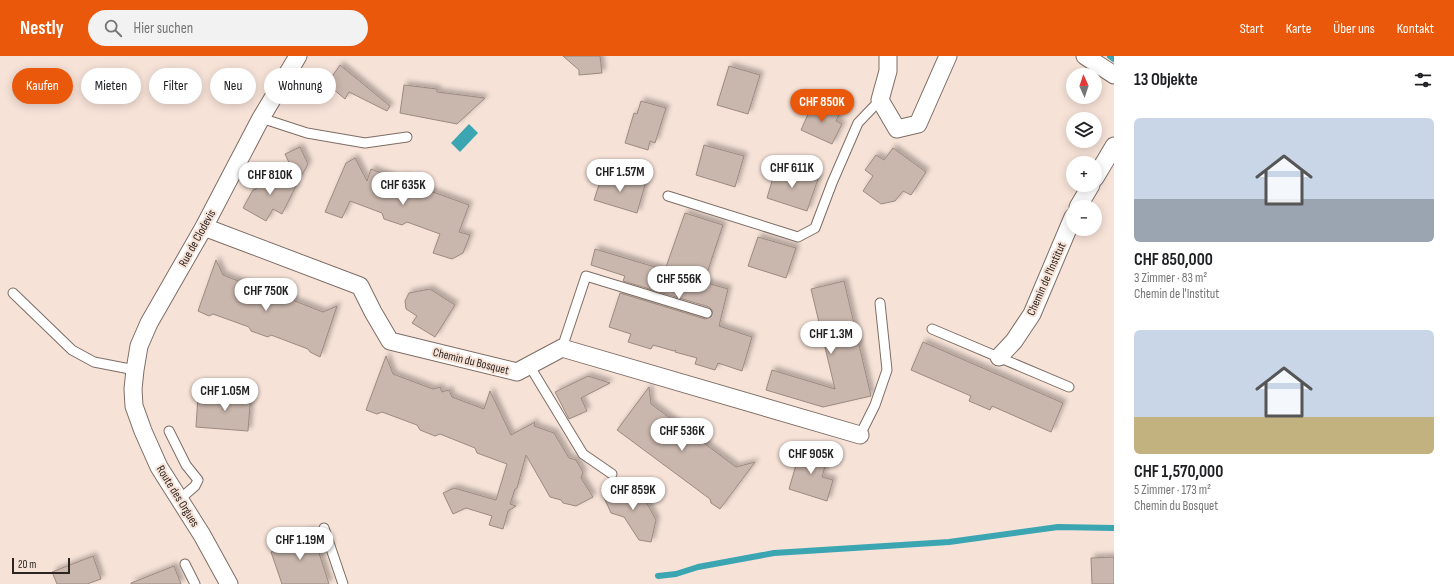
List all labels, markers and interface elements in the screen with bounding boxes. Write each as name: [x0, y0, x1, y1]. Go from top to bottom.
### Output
search box: [88, 10, 368, 46]
text: Nestly: [20, 17, 64, 40]
icon: search: [102, 17, 124, 39]
text: Hier suchen: [134, 19, 193, 38]
text: Start: [1240, 20, 1264, 37]
text: Karte: [1286, 20, 1311, 37]
text: Über uns: [1333, 20, 1375, 37]
text: Kontakt: [1397, 20, 1434, 37]
chip: Kaufen: [12, 68, 73, 104]
chip: Mieten: [81, 68, 141, 104]
chip: Filter: [149, 68, 202, 104]
chip: Neu: [210, 68, 256, 104]
chip: Wohnung: [264, 68, 336, 104]
north arrow: [1066, 68, 1102, 104]
map controls: [1066, 68, 1102, 236]
icon: filters: [1412, 69, 1434, 91]
text: 13 Objekte: [1134, 70, 1198, 90]
pin: CHF 850K: [781, 89, 863, 123]
text: CHF 850K: [799, 94, 845, 110]
button: layers: [1066, 112, 1102, 148]
icon: home: [1248, 144, 1320, 216]
pin: CHF 611K: [751, 155, 833, 189]
button: +: [1066, 156, 1102, 192]
pin: CHF 1.57M: [574, 159, 666, 193]
text: CHF 611K: [770, 160, 814, 176]
pin: CHF 810K: [229, 162, 311, 196]
text: CHF 1.57M: [595, 164, 645, 180]
text: CHF 810K: [248, 167, 292, 183]
pin: CHF 635K: [362, 172, 444, 206]
text: CHF 635K: [380, 177, 426, 193]
button: −: [1066, 200, 1102, 236]
street label: Rue de Clodevis: [176, 207, 219, 269]
street label: Chemin de l'Institut: [1024, 240, 1069, 318]
text: CHF 850,000: [1134, 250, 1213, 270]
pin: CHF 556K: [638, 266, 720, 300]
text: 3 Zimmer · 83 m²: [1134, 270, 1207, 286]
text: CHF 556K: [656, 271, 702, 287]
pin: CHF 750K: [225, 278, 307, 312]
text: CHF 750K: [243, 283, 289, 299]
text: Chemin de l'Institut: [1134, 286, 1219, 302]
pin: CHF 1.3M: [790, 321, 872, 355]
text: CHF 1.3M: [809, 326, 853, 342]
street label: Chemin du Bosquet: [431, 345, 511, 378]
icon: home: [1248, 356, 1320, 428]
pin: CHF 1.05M: [179, 378, 271, 412]
text: CHF 1.05M: [200, 383, 250, 399]
pin: CHF 536K: [641, 418, 723, 452]
text: CHF 536K: [659, 423, 705, 439]
pin: CHF 905K: [770, 441, 852, 475]
text: CHF 905K: [788, 446, 834, 462]
text: CHF 1,570,000: [1134, 462, 1223, 482]
street label: Route des Orgues: [153, 463, 202, 530]
pin: CHF 859K: [592, 477, 674, 511]
text: CHF 859K: [610, 482, 656, 498]
text: 5 Zimmer · 173 m²: [1134, 482, 1211, 498]
text: Chemin du Bosquet: [1134, 498, 1218, 514]
pin: CHF 1.19M: [254, 527, 346, 561]
text: CHF 1.19M: [275, 532, 325, 548]
scale bar: [12, 556, 70, 575]
text: 20 m: [18, 558, 36, 571]

